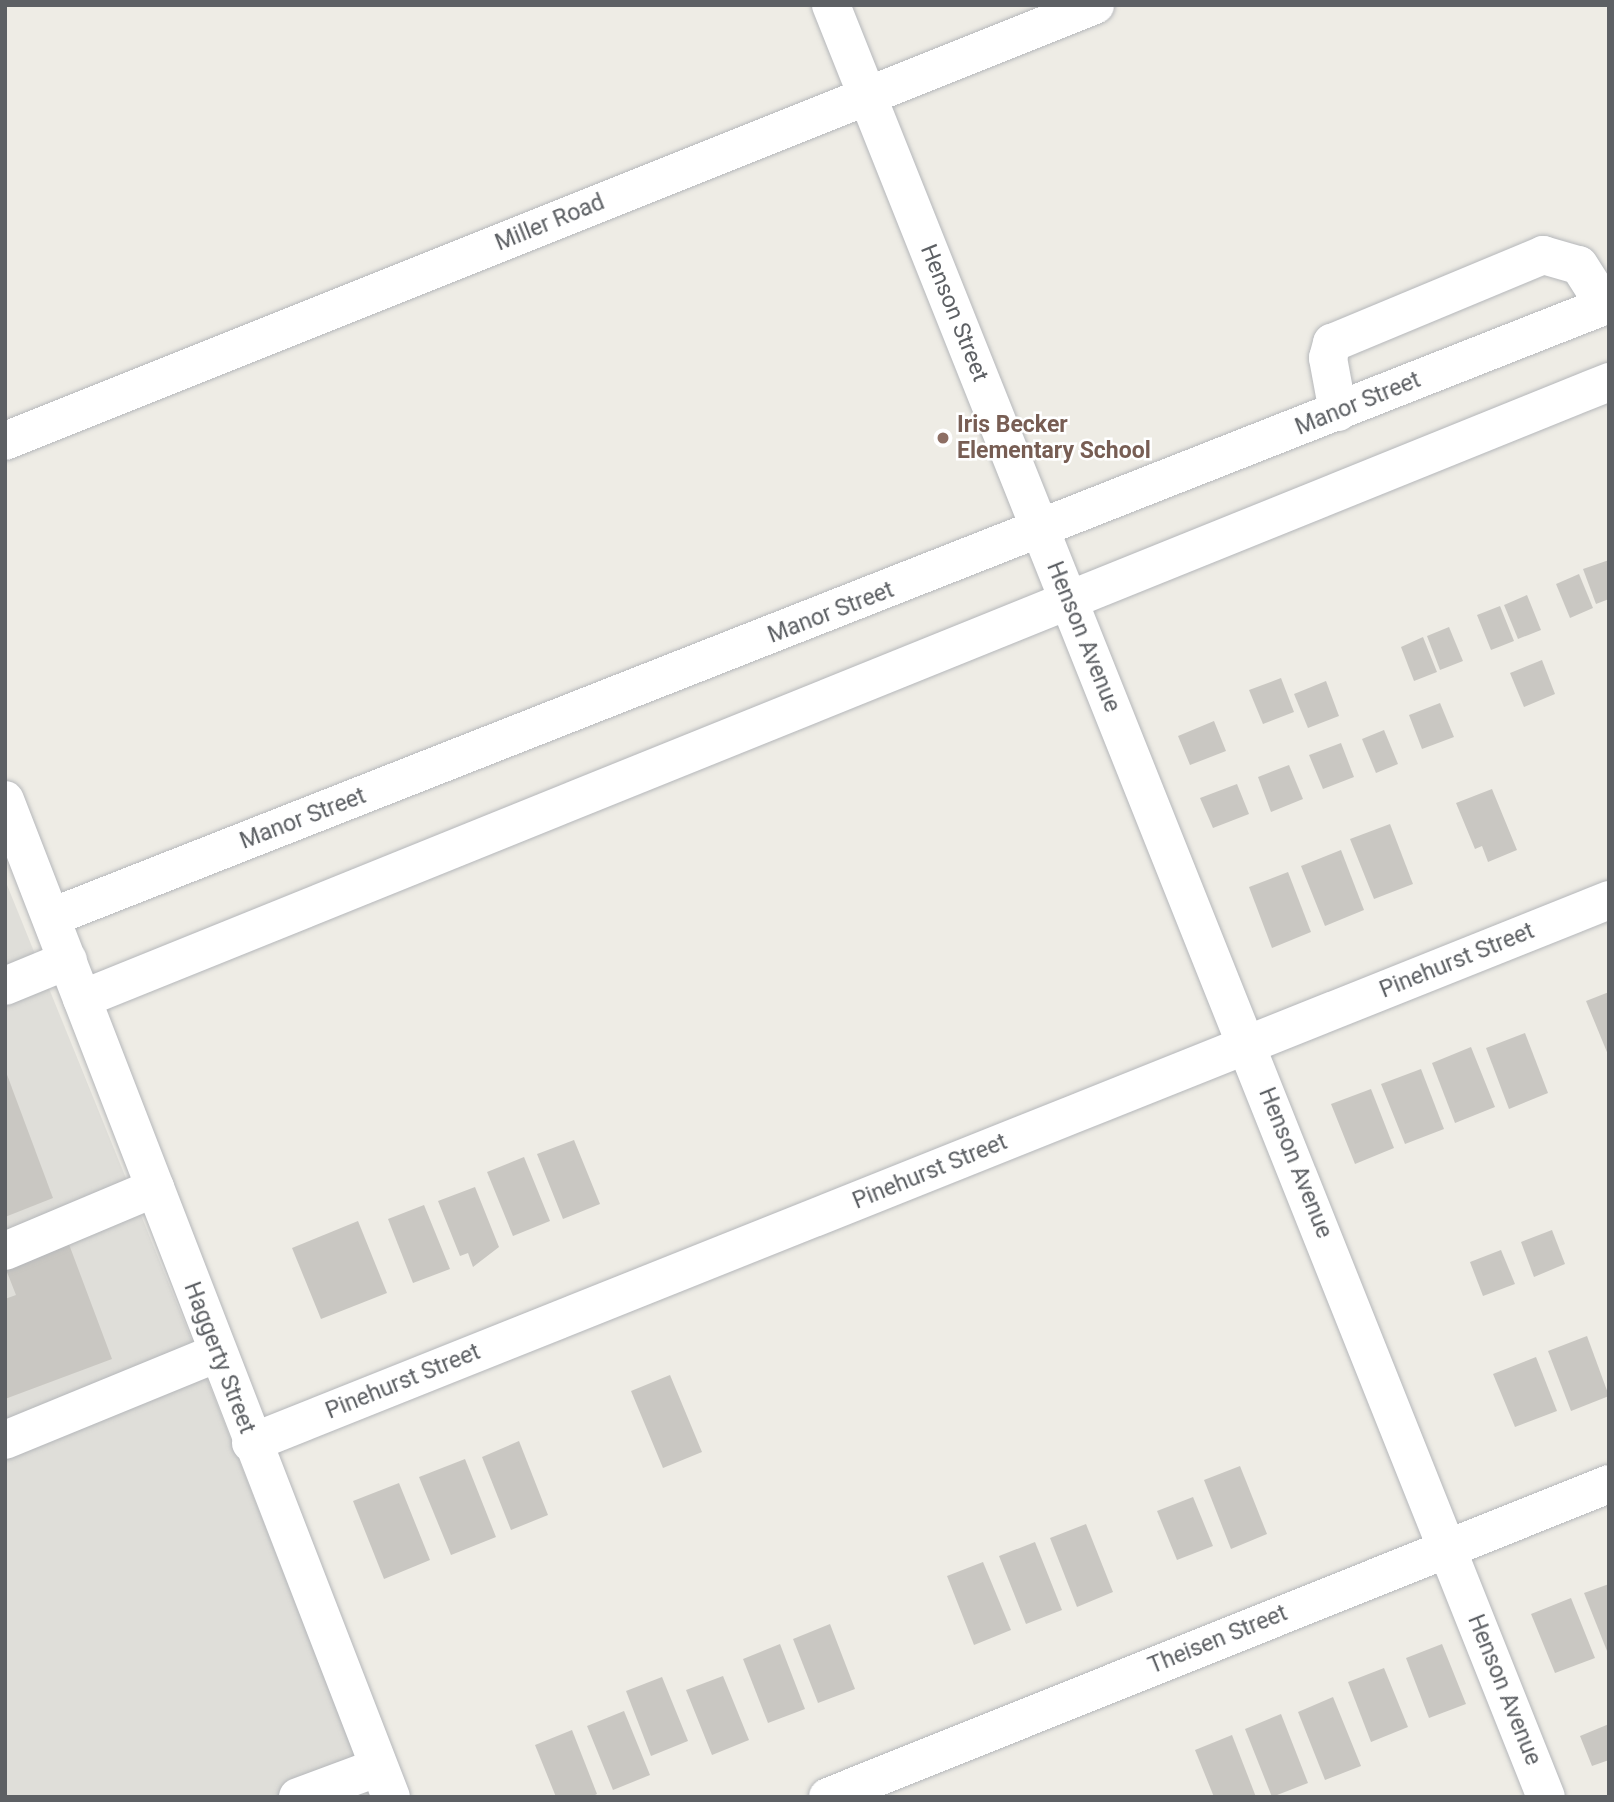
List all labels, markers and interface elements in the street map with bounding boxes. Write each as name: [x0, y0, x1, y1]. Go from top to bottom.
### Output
street label: Miller Road: [491, 189, 609, 257]
street label: Henson Street: [914, 240, 994, 386]
street label: Manor Street: [1291, 366, 1425, 442]
place label: Iris Becker Elementary School: [957, 411, 1151, 465]
marker: Iris Becker Elementary School: [935, 430, 951, 446]
street label: Henson Avenue: [1040, 558, 1126, 716]
street label: Manor Street: [764, 576, 898, 650]
street label: Manor Street: [236, 782, 370, 856]
street label: Pinehurst Street: [1376, 918, 1538, 1004]
street label: Henson Avenue: [1252, 1084, 1338, 1242]
street label: Pinehurst Street: [849, 1129, 1011, 1215]
street label: Haggerty Street: [177, 1278, 261, 1438]
street label: Pinehurst Street: [322, 1339, 484, 1425]
street label: Theisen Street: [1145, 1600, 1291, 1680]
street label: Henson Avenue: [1461, 1611, 1547, 1769]

